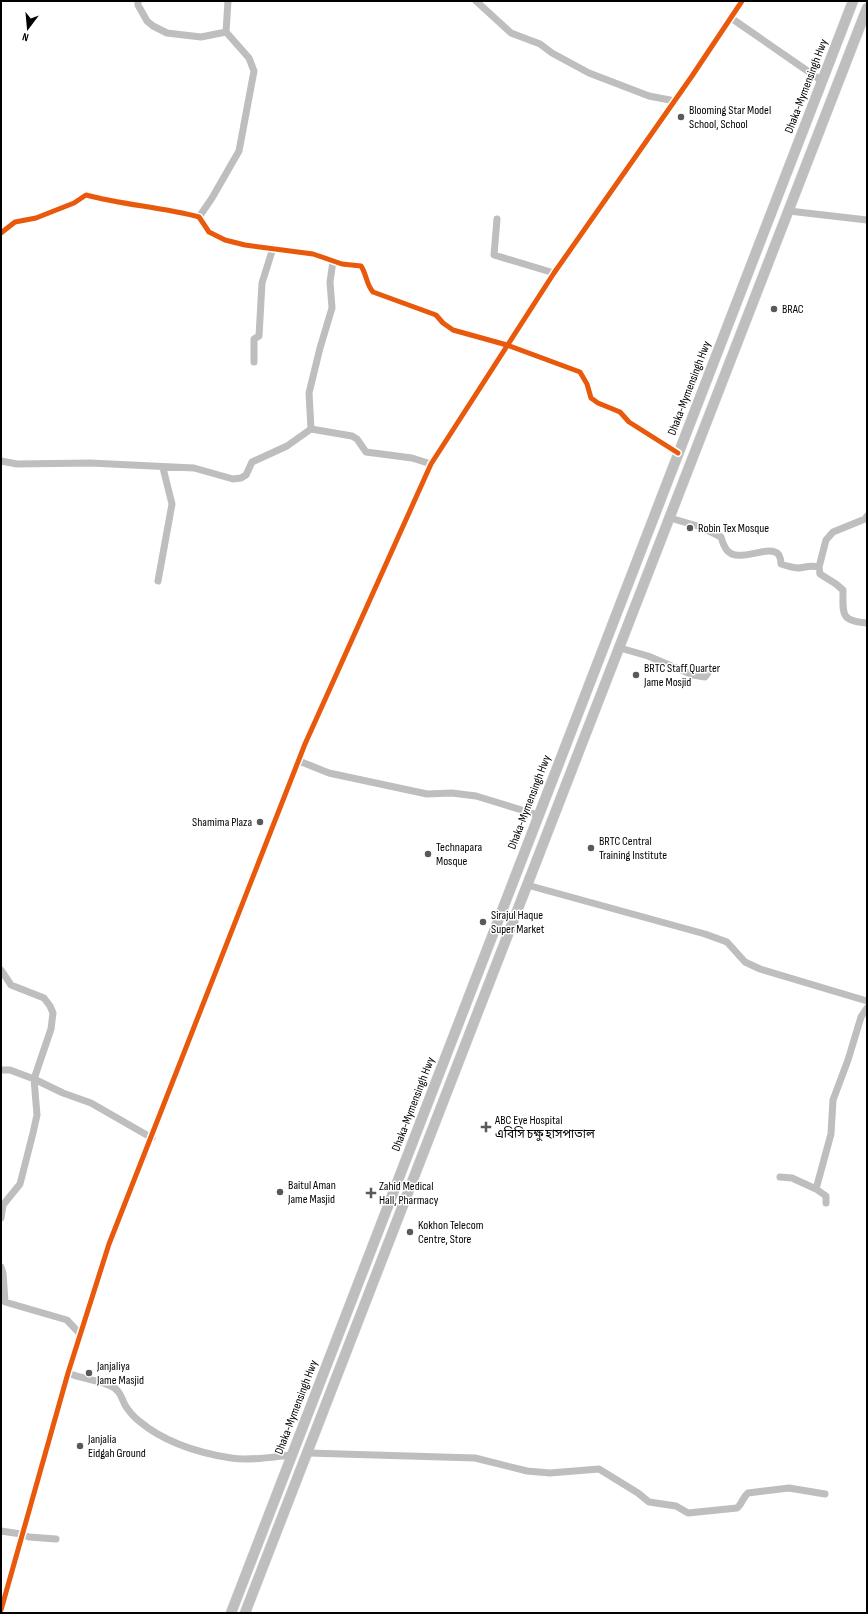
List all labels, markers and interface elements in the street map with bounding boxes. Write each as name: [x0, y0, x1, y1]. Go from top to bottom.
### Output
north arrow: [8, 8, 48, 48]
text: N: [21, 30, 30, 44]
street label: Dhaka-Mymensingh Hwy: [782, 37, 831, 135]
place label: Blooming Star Model School, School: [689, 103, 771, 132]
marker: Blooming Star Model School, School: [676, 112, 686, 122]
place label: BRAC: [782, 302, 804, 317]
marker: BRAC: [769, 304, 779, 314]
street label: Dhaka-Mymensingh Hwy: [665, 339, 714, 437]
place label: Robin Tex Mosque: [698, 521, 769, 536]
marker: Robin Tex Mosque: [685, 523, 695, 533]
place label: BRTC Staff Quarter Jame Mosjid: [643, 661, 721, 690]
marker: BRTC Staff Quarter Jame Mosjid: [631, 670, 641, 680]
street label: Dhaka-Mymensingh Hwy: [505, 753, 554, 851]
place label: Shamima Plaza: [192, 815, 252, 830]
marker: Shamima Plaza: [255, 817, 265, 827]
place label: BRTC Central Training Institute: [599, 834, 667, 863]
place label: Technapara Mosque: [436, 840, 482, 869]
marker: BRTC Central Training Institute: [586, 843, 596, 853]
marker: Technapara Mosque: [423, 849, 433, 859]
place label: Sirajul Haque Super Market: [491, 908, 545, 937]
marker: Sirajul Haque Super Market: [478, 917, 488, 927]
street label: Dhaka-Mymensingh Hwy: [389, 1055, 438, 1153]
place label: ABC Eye Hospital এবিসি চক্ষু হাসপাতাল: [494, 1113, 595, 1142]
marker: ABC Eye Hospital এবিসি চক্ষু হাসপাতাল: [480, 1121, 492, 1133]
place label: Baitul Aman Jame Masjid: [287, 1178, 336, 1207]
place label: Zahid Medical Hall, Pharmacy: [379, 1179, 439, 1208]
marker: Baitul Aman Jame Masjid: [275, 1187, 285, 1197]
marker: Zahid Medical Hall, Pharmacy: [366, 1188, 376, 1198]
place label: Kokhon Telecom Centre, Store: [418, 1218, 484, 1247]
marker: Kokhon Telecom Centre, Store: [405, 1227, 415, 1237]
street label: Dhaka-Mymensingh Hwy: [272, 1358, 321, 1456]
place label: Janjaliya Jame Masjid: [96, 1359, 144, 1388]
marker: Janjaliya Jame Masjid: [84, 1368, 94, 1378]
place label: Janjalia Eidgah Ground: [87, 1432, 146, 1461]
marker: Janjalia Eidgah Ground: [75, 1441, 85, 1451]

